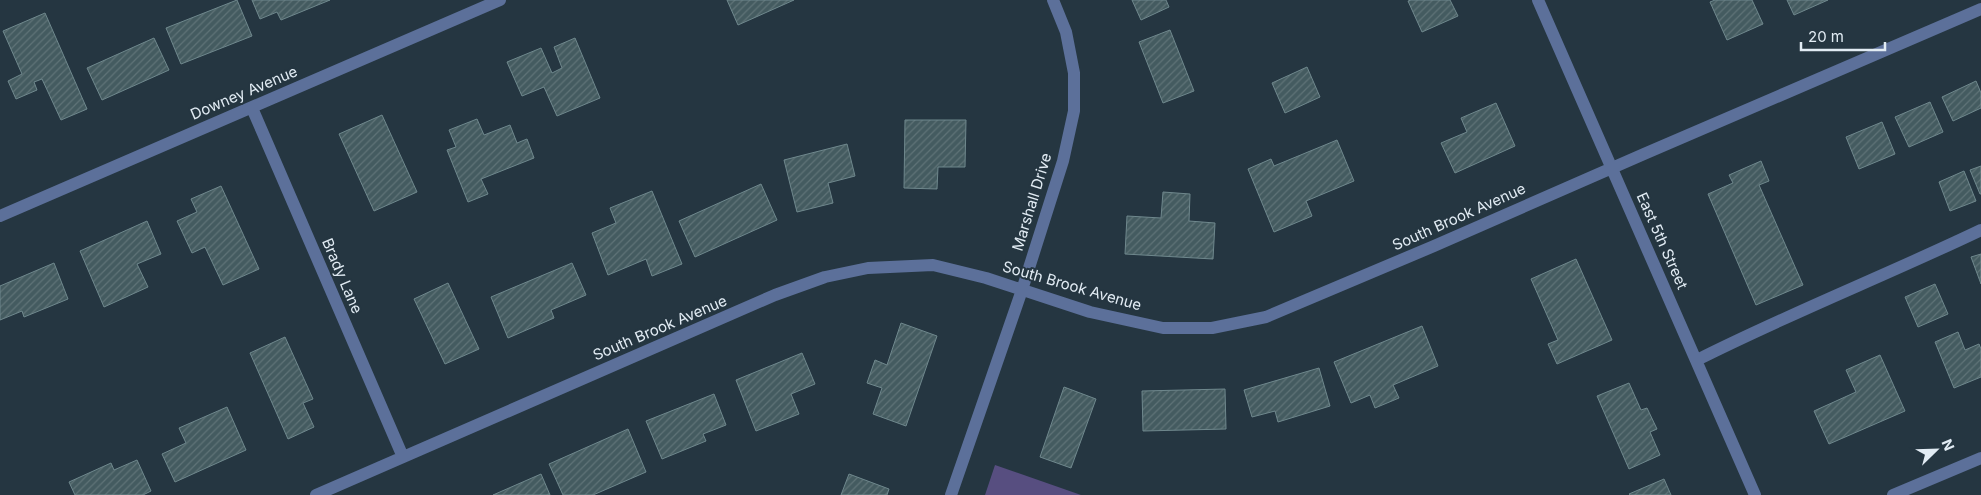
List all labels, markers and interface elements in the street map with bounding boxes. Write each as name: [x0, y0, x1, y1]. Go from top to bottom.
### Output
scale bar: [1801, 20, 1885, 52]
text: 20 m: [1808, 27, 1844, 46]
street label: Downey Avenue: [187, 61, 300, 124]
street label: Marshall Drive: [1008, 151, 1055, 253]
street label: South Brook Avenue: [1389, 179, 1528, 254]
street label: East 5th Street: [1633, 189, 1692, 292]
street label: Brady Lane: [318, 235, 367, 316]
street label: South Brook Avenue: [1000, 257, 1144, 314]
street label: South Brook Avenue: [590, 291, 730, 364]
north arrow: [1911, 425, 1961, 475]
text: N: [1939, 436, 1958, 453]

